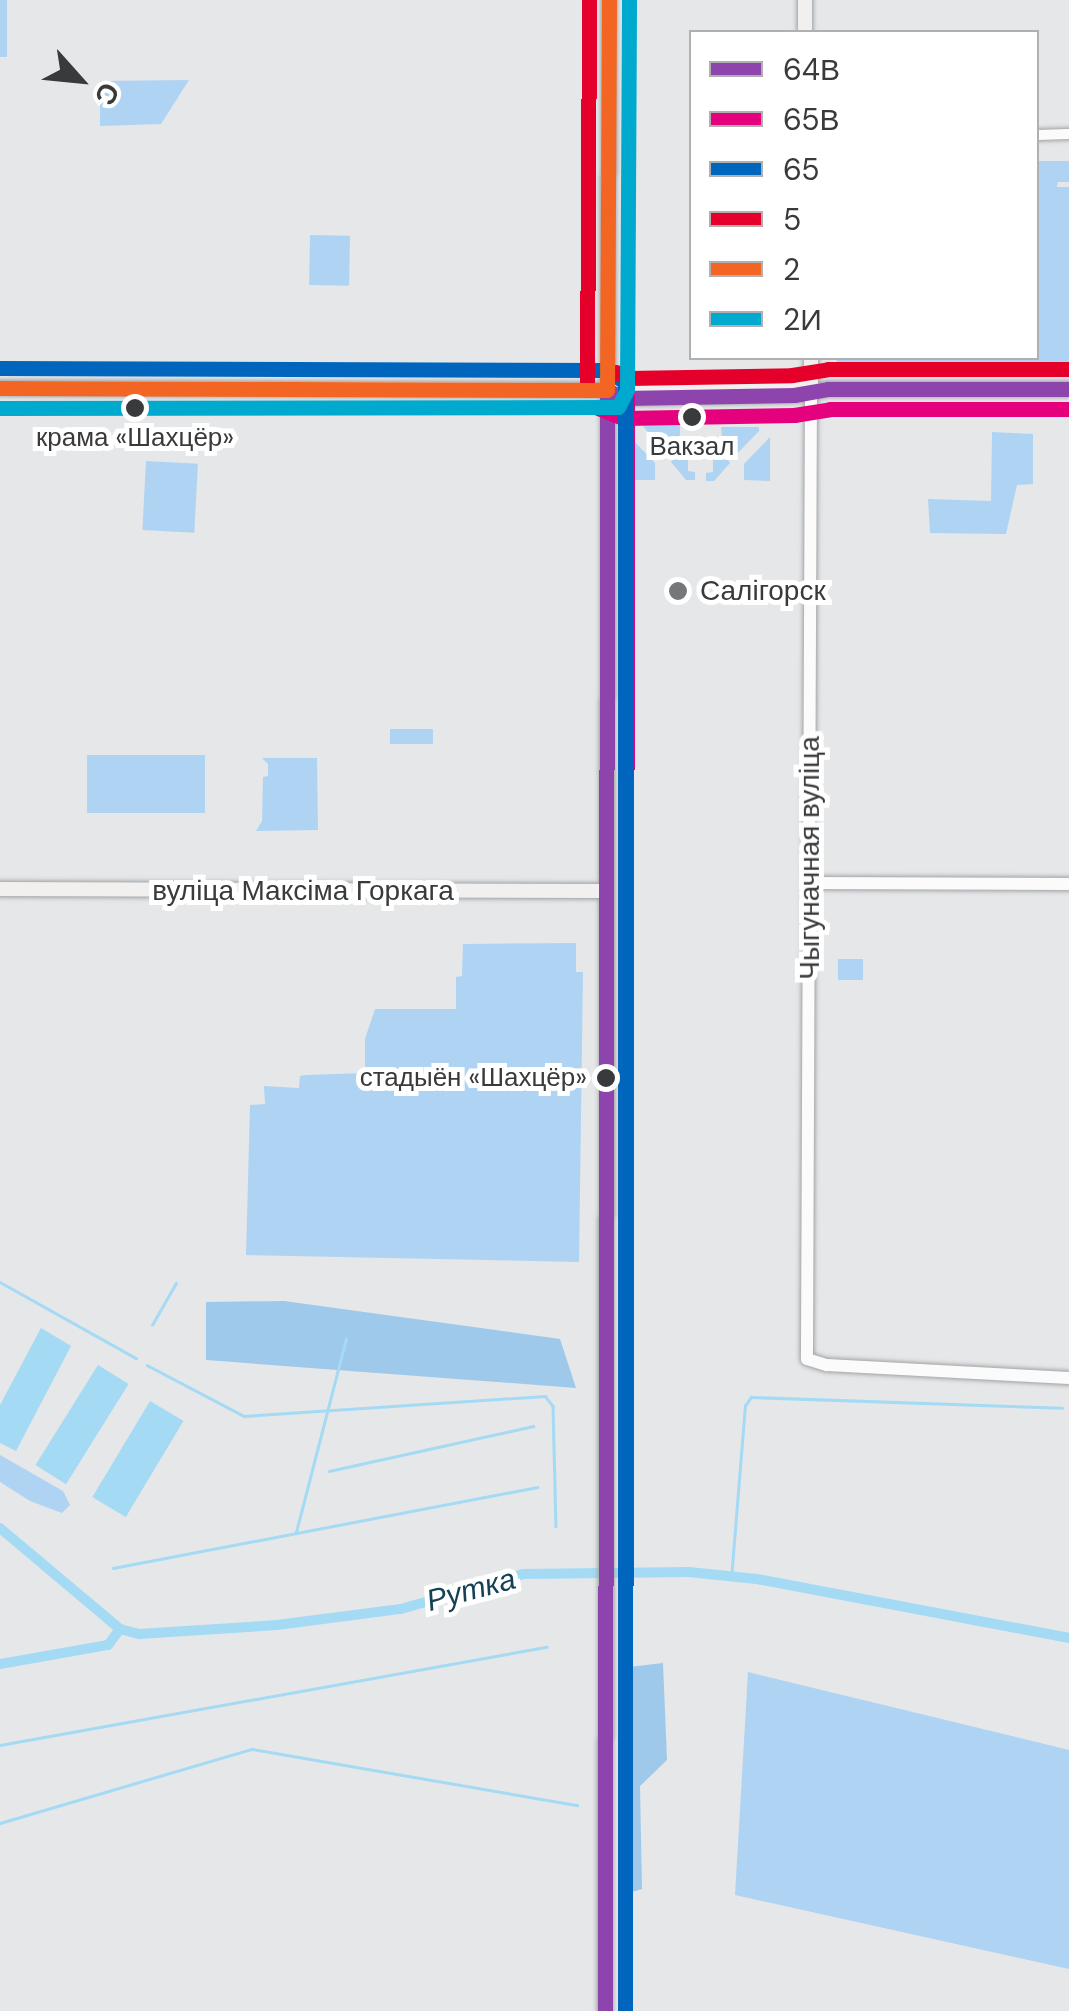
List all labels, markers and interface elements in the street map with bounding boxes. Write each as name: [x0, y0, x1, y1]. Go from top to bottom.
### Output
north arrow: [30, 30, 130, 130]
legend: [689, 30, 1039, 360]
text: 64В: [783, 50, 840, 89]
text: С: [86, 76, 128, 111]
text: 65В: [783, 100, 840, 139]
text: 65: [783, 150, 820, 189]
text: 5: [783, 200, 801, 239]
text: 2: [783, 250, 800, 289]
text: 2И: [783, 300, 822, 339]
marker: крама «Шахцёр»: [125, 398, 145, 418]
marker: Вакзал: [682, 407, 702, 427]
place label: крама «Шахцёр»: [36, 422, 234, 454]
place label: Вакзал: [649, 431, 735, 463]
place label: Салігорск: [700, 574, 826, 608]
marker: Салігорск: [665, 578, 691, 604]
street label: Чыгуначная вуліца: [793, 736, 827, 980]
street label: вуліца Максіма Горкага: [152, 874, 454, 908]
place label: стадыён «Шахцёр»: [360, 1062, 587, 1094]
marker: стадыён «Шахцёр»: [596, 1068, 616, 1088]
water label: Рутка: [422, 1561, 520, 1619]

